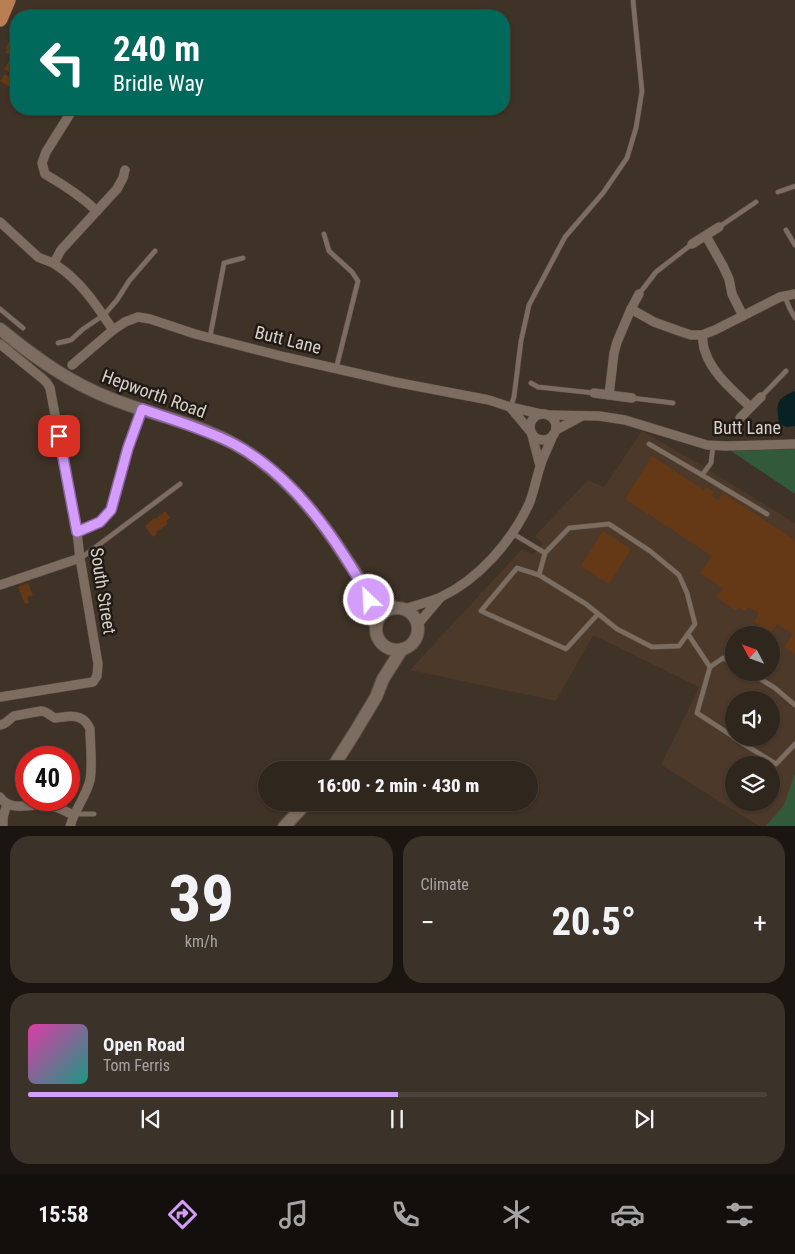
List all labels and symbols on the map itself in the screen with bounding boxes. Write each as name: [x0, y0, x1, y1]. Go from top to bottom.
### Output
street label: Butt Lane: [253, 321, 323, 358]
street label: Hepworth Road: [99, 365, 209, 422]
pin: [38, 415, 80, 457]
street label: Butt Lane: [713, 417, 781, 438]
street label: South Street: [86, 546, 121, 636]
position arrow: [342, 573, 394, 625]
north arrow: [725, 626, 780, 681]
speed limit sign: 40: [15, 746, 80, 811]

